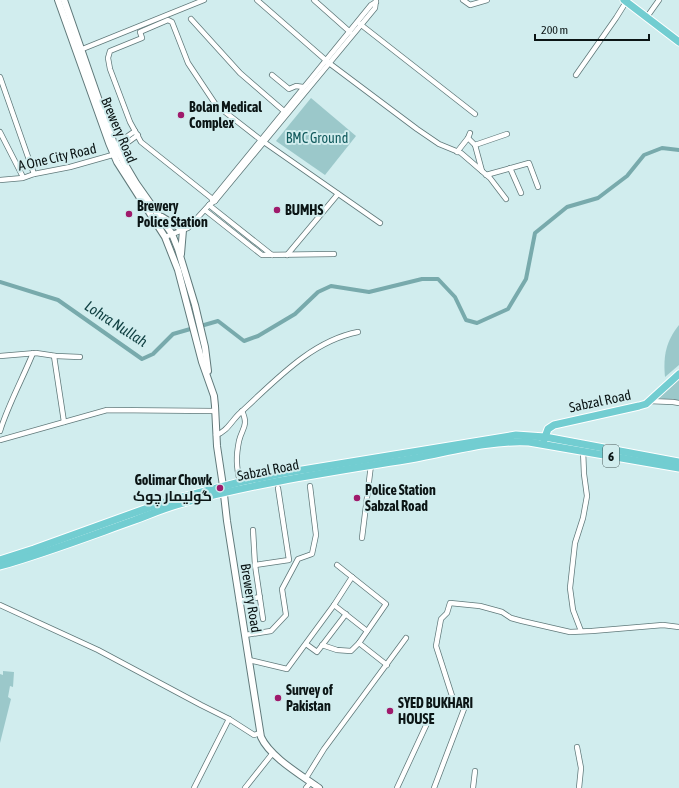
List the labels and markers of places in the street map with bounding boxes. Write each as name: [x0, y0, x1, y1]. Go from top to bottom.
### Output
place label: Bolan Medical Complex: [189, 99, 262, 131]
marker: Bolan Medical Complex: [176, 110, 186, 120]
place label: Brewery Police Station: [137, 198, 208, 230]
place label: BUMHS: [285, 202, 323, 218]
marker: BUMHS: [272, 205, 282, 215]
marker: Brewery Police Station: [124, 209, 134, 219]
place label: Golimar Chowk گولیمار چوک: [133, 472, 213, 507]
place label: Police Station Sabzal Road: [365, 482, 436, 514]
marker: Golimar Chowk گولیمار چوک: [215, 483, 225, 493]
marker: Police Station Sabzal Road: [352, 493, 362, 503]
place label: Survey of Pakistan: [286, 682, 333, 714]
marker: Survey of Pakistan: [273, 693, 283, 703]
place label: SYED BUKHARI HOUSE: [398, 695, 473, 727]
marker: SYED BUKHARI HOUSE: [385, 706, 395, 716]

